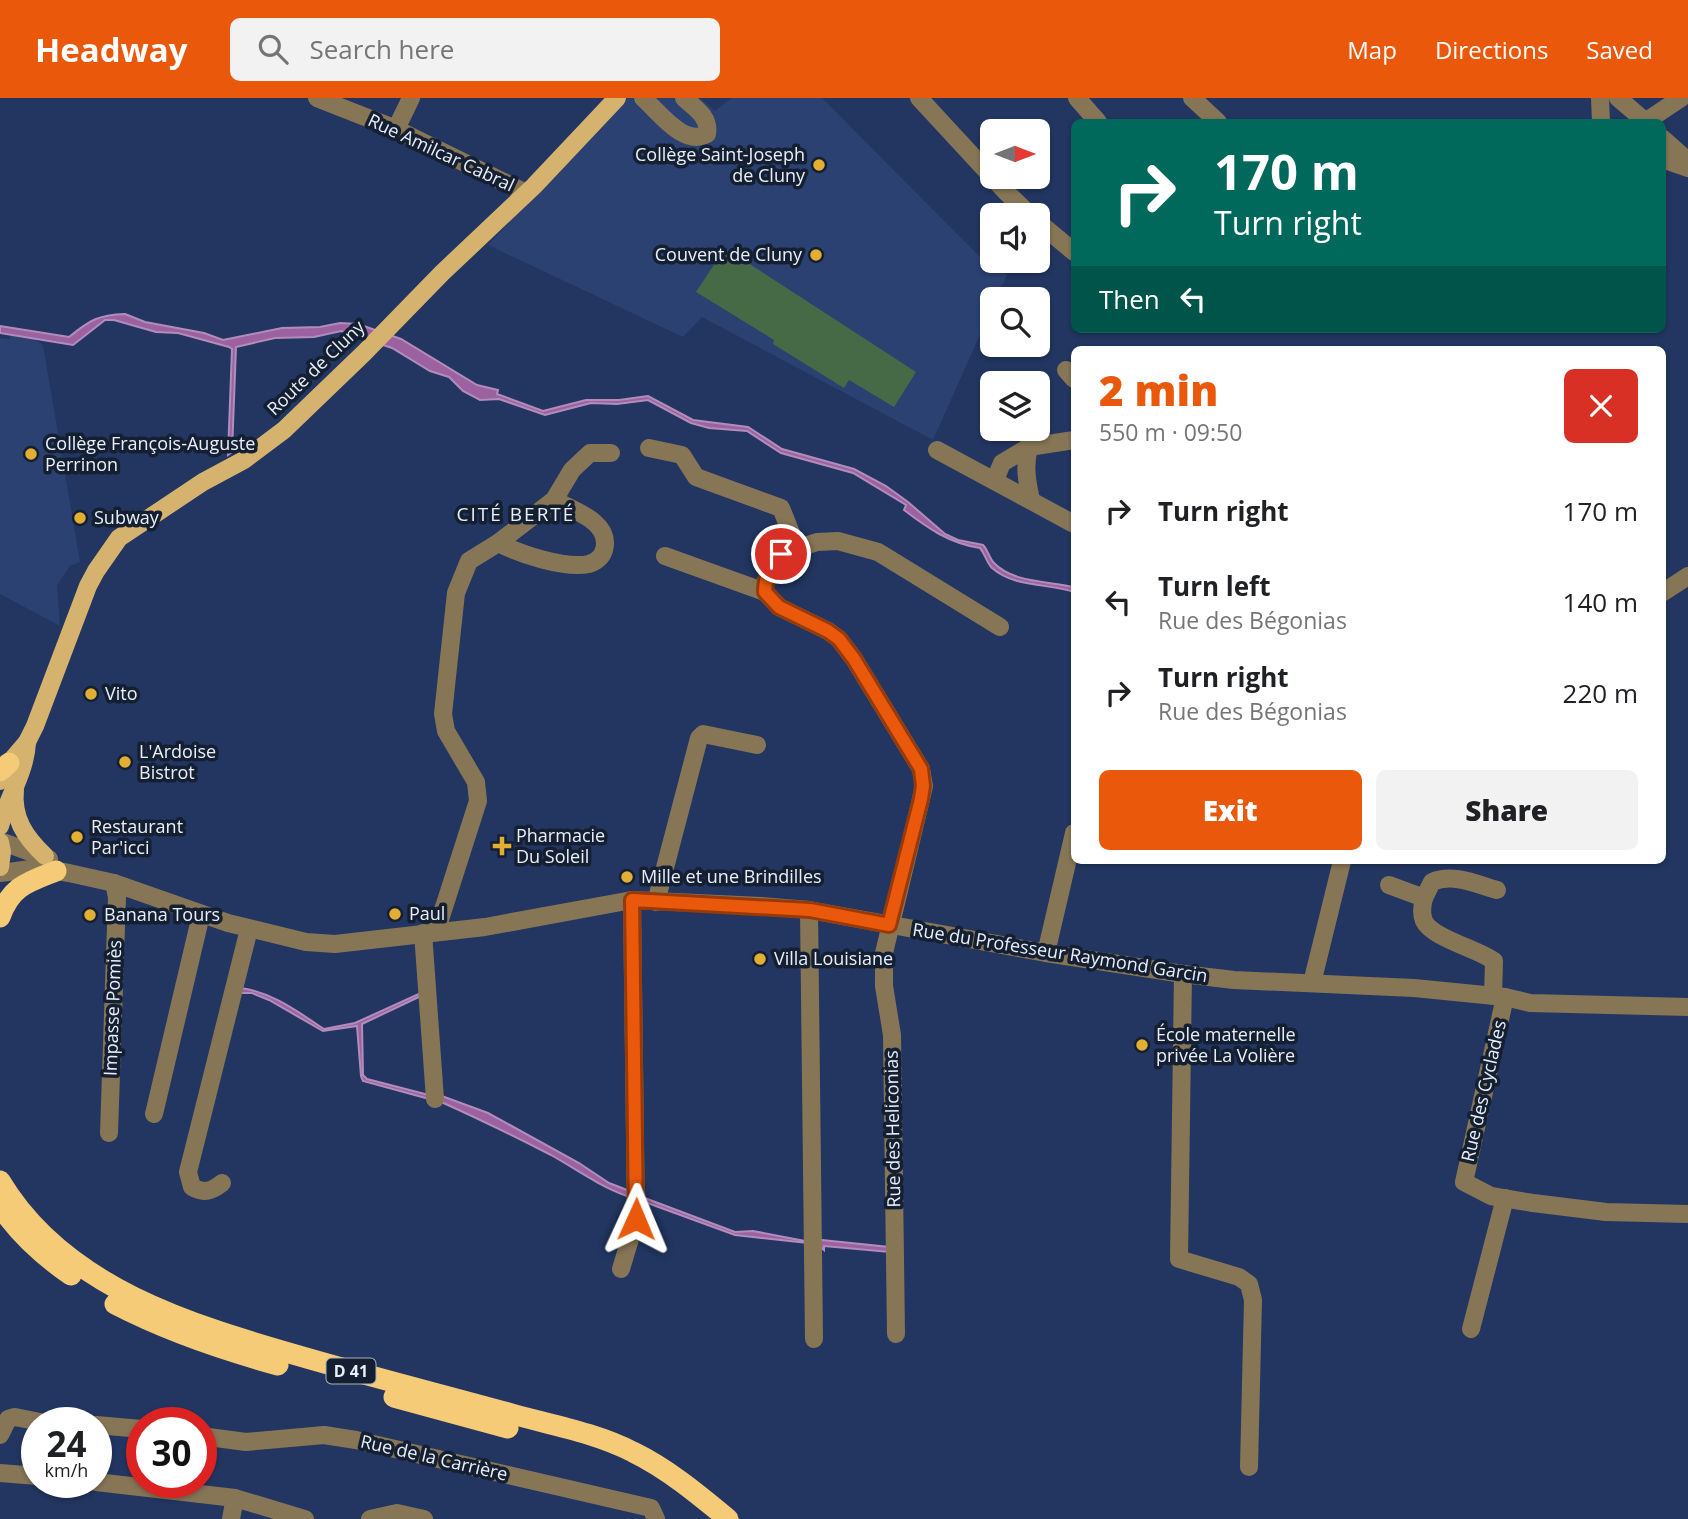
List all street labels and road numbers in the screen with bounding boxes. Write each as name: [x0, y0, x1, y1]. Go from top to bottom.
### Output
street label: Rue Amilcar Cabral: [364, 108, 519, 197]
street label: Route de Cluny: [261, 314, 370, 420]
street label: Rue du Professeur Raymond Garcin: [911, 917, 1209, 987]
street label: Impasse Pomiès: [98, 939, 126, 1076]
street label: Rue des Cyclades: [1455, 1018, 1511, 1164]
street label: Rue des Heliconias: [879, 1050, 905, 1208]
road number: D 41: [326, 1358, 376, 1384]
street label: Rue de la Carrière: [358, 1428, 510, 1486]

